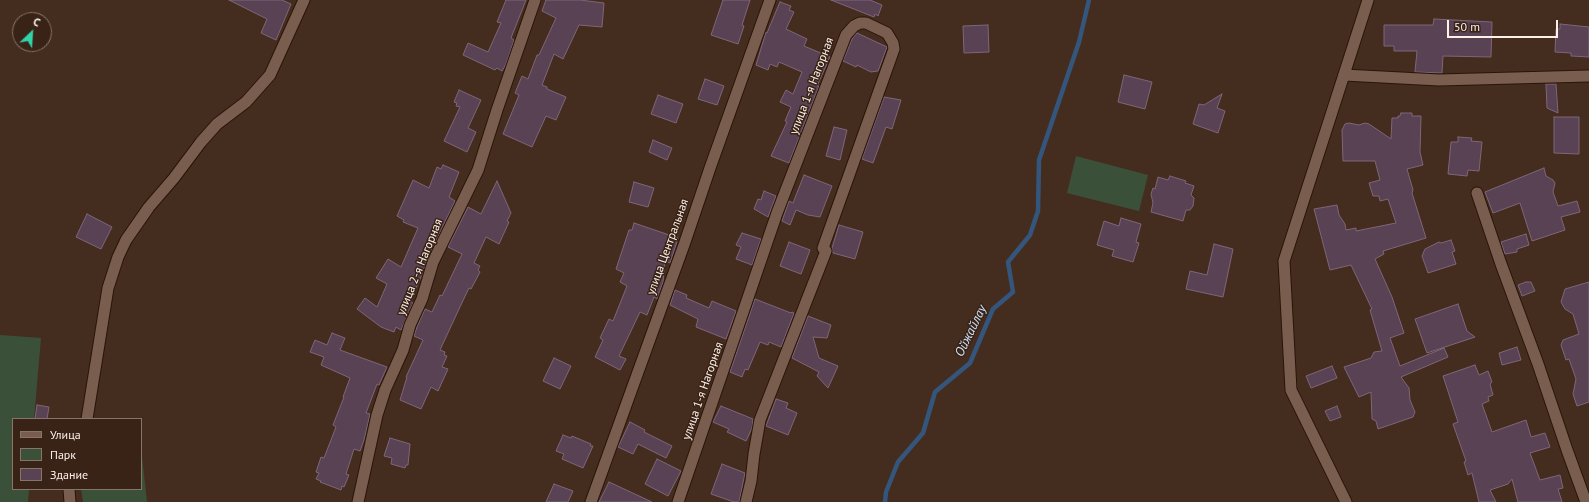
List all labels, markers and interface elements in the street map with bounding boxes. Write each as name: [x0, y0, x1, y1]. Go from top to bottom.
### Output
north arrow: [12, 12, 52, 52]
scale bar: [1449, 12, 1560, 38]
text: С: [31, 14, 42, 30]
text: 50 m: [1454, 19, 1480, 34]
street label: улица 1-я Нагорная: [787, 35, 837, 137]
street label: улица Центральная: [644, 197, 692, 297]
street label: улица 2-я Нагорная: [394, 217, 446, 317]
water label: Ойжайлау: [952, 303, 990, 359]
street label: улица 1-я Нагорная: [679, 340, 727, 442]
legend: [12, 418, 142, 490]
text: Улица: [50, 427, 81, 442]
text: Парк: [50, 447, 76, 462]
text: Здание: [50, 467, 88, 482]

